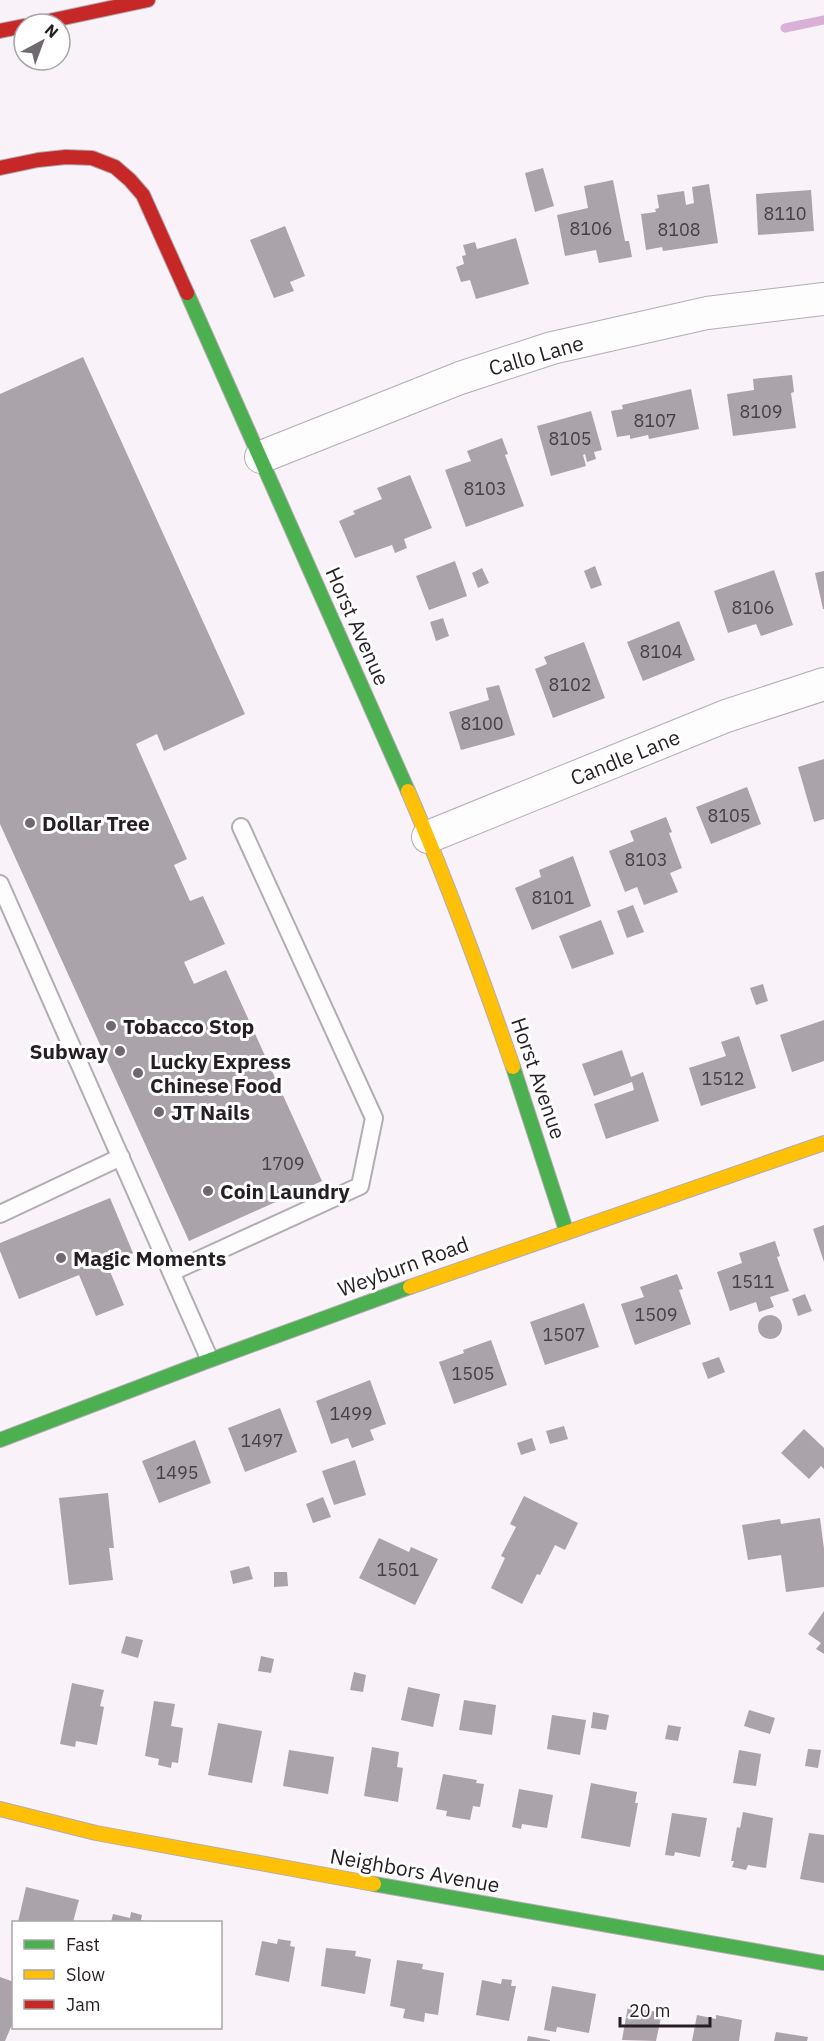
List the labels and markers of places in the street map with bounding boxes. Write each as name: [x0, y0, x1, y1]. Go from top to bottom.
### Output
place label: Dollar Tree: [42, 809, 150, 837]
marker: Dollar Tree: [23, 816, 37, 830]
place label: Tobacco Stop: [123, 1012, 254, 1040]
marker: Tobacco Stop: [104, 1019, 118, 1033]
place label: Subway: [29, 1037, 109, 1065]
marker: Subway: [113, 1044, 127, 1058]
place label: Lucky Express Chinese Food: [150, 1047, 291, 1099]
marker: Lucky Express Chinese Food: [131, 1066, 145, 1080]
place label: JT Nails: [171, 1098, 250, 1126]
marker: JT Nails: [152, 1105, 166, 1119]
place label: Coin Laundry: [220, 1177, 351, 1205]
marker: Coin Laundry: [201, 1184, 215, 1198]
place label: Magic Moments: [73, 1244, 226, 1272]
marker: Magic Moments: [54, 1251, 68, 1265]

